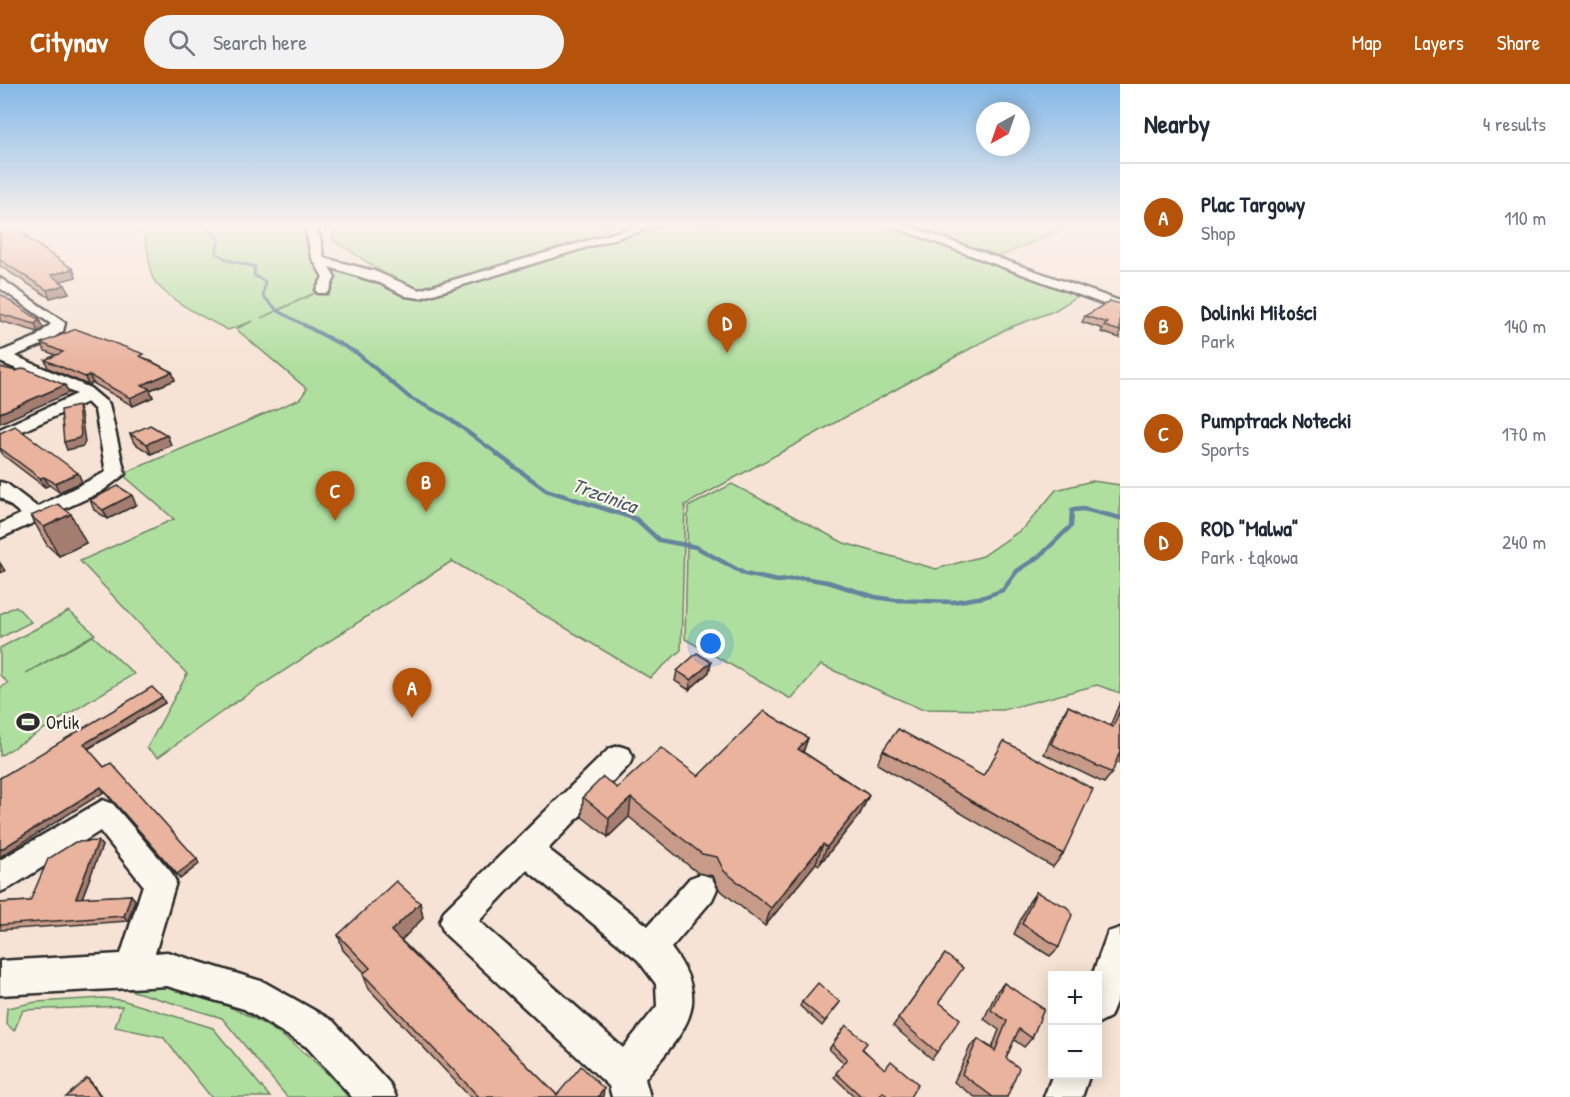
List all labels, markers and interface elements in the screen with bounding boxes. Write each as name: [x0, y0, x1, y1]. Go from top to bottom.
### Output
search box: [144, 15, 564, 69]
text: Citynav: [30, 23, 108, 61]
icon: search: [165, 26, 198, 59]
text: Search here: [213, 27, 307, 57]
text: Map: [1352, 28, 1381, 57]
text: Layers: [1414, 28, 1464, 57]
text: Share: [1497, 28, 1540, 57]
north arrow: [976, 102, 1030, 156]
text: Nearby: [1144, 106, 1210, 141]
text: 4 results: [1483, 110, 1546, 137]
text: Plac Targowy: [1201, 189, 1305, 219]
text: A: [1159, 204, 1168, 231]
text: 110 m: [1504, 204, 1546, 231]
text: Shop: [1201, 219, 1235, 246]
text: Dolinki Miłości: [1201, 297, 1317, 327]
pin: D: [708, 304, 746, 353]
text: B: [1158, 312, 1169, 339]
text: 140 m: [1504, 312, 1546, 339]
text: Park: [1201, 327, 1234, 354]
text: Pumptrack Notecki: [1201, 405, 1352, 435]
text: C: [1158, 420, 1169, 447]
text: 170 m: [1502, 420, 1546, 447]
text: Sports: [1201, 435, 1249, 462]
pin: B: [406, 462, 446, 512]
water label: Trzcinica: [569, 471, 643, 520]
pin: C: [316, 472, 354, 521]
text: ROD "Malwa": [1201, 513, 1298, 543]
text: D: [1159, 528, 1168, 555]
text: 240 m: [1502, 528, 1546, 555]
text: Park · Łąkowa: [1201, 543, 1298, 570]
your location: [696, 629, 725, 658]
pin: A: [392, 668, 432, 718]
sports icon: Orlik: [15, 709, 41, 735]
place label: Orlik: [46, 710, 80, 735]
map controls: [1048, 971, 1102, 1079]
button: +: [1048, 971, 1102, 1025]
button: −: [1048, 1025, 1102, 1079]

